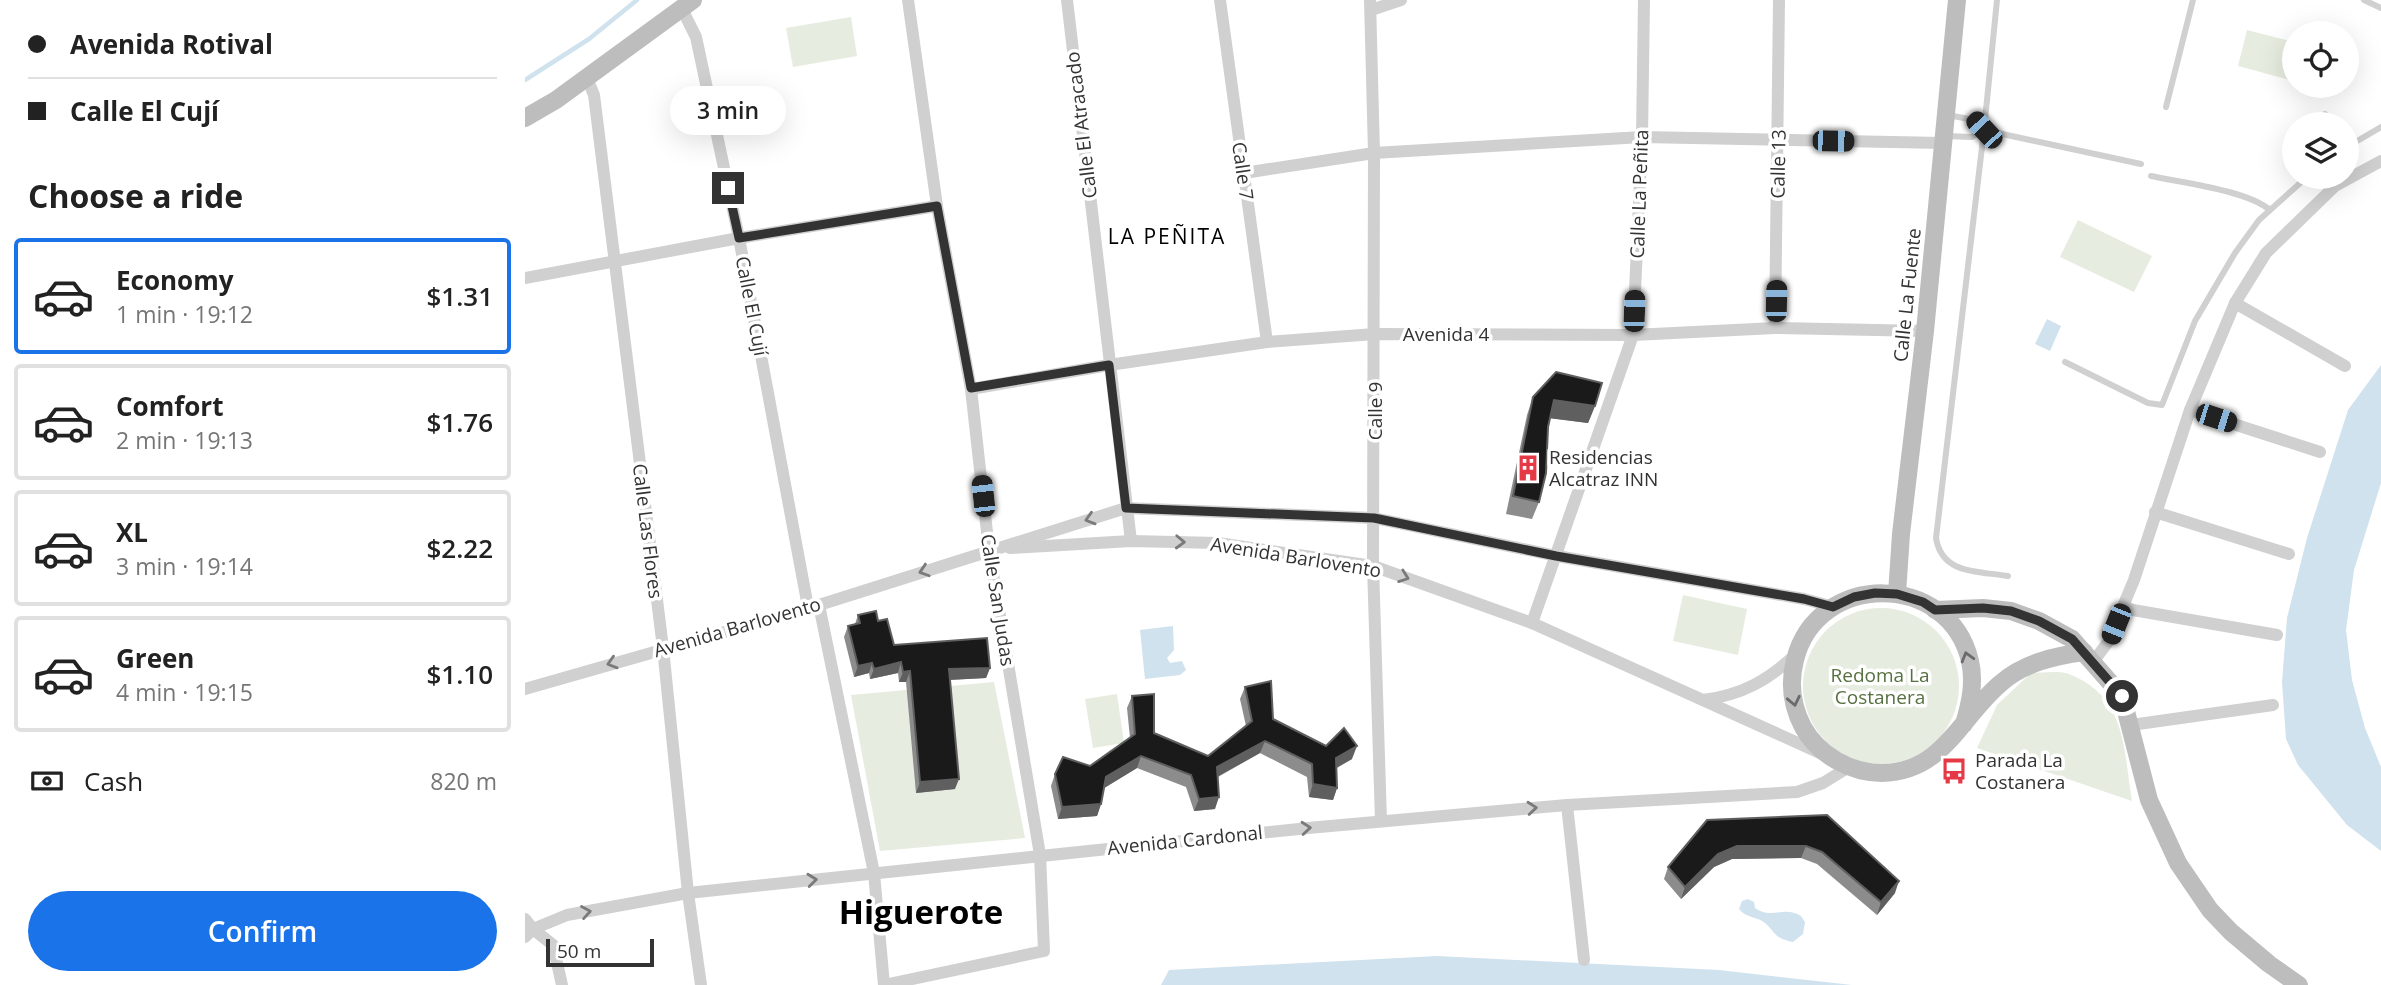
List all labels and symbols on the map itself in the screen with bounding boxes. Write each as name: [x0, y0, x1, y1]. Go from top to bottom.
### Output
street label: Calle El Atracado: [1059, 50, 1103, 200]
callout: 3 min: [670, 86, 786, 136]
car: [1962, 107, 2007, 153]
street label: Calle La Peñita: [1624, 129, 1654, 259]
street label: Calle 13: [1764, 129, 1792, 199]
car: [1812, 130, 1855, 152]
street label: Calle 7: [1226, 140, 1260, 202]
route end: [712, 172, 744, 204]
district label: LA PEÑITA: [1108, 222, 1226, 250]
street label: Calle La Fuente: [1887, 227, 1927, 363]
street label: Calle El Cují: [730, 254, 775, 359]
car: [1766, 280, 1787, 322]
car: [1623, 290, 1646, 332]
street label: Avenida 4: [1403, 321, 1489, 347]
street label: Calle 9: [1362, 382, 1388, 440]
car: [2193, 402, 2240, 434]
place label: Residencias Alcatraz INN: [1549, 444, 1658, 492]
building icon: Residencias Alcatraz INN: [1513, 453, 1543, 483]
street label: Calle Las Flores: [627, 462, 669, 600]
car: [971, 474, 996, 518]
one-way arrow: [1084, 511, 1096, 526]
street label: Avenida Barlovento: [1209, 531, 1383, 583]
street label: Calle San Judas: [975, 532, 1021, 668]
one-way arrow: [1174, 535, 1185, 550]
one-way arrow: [918, 563, 931, 577]
one-way arrow: [1397, 568, 1409, 582]
street label: Avenida Barlovento: [650, 591, 824, 663]
car: [2099, 601, 2134, 647]
one-way arrow: [1961, 652, 1976, 664]
one-way arrow: [606, 655, 618, 670]
park label: Redoma La Costanera: [1830, 662, 1930, 710]
route start: [2106, 680, 2138, 712]
one-way arrow: [1786, 695, 1801, 707]
place label: Parada La Costanera: [1975, 747, 2065, 795]
bus stop icon: Parada La Costanera: [1939, 756, 1969, 786]
one-way arrow: [1527, 801, 1538, 816]
street label: Avenida Cardonal: [1106, 819, 1264, 861]
one-way arrow: [1301, 821, 1312, 836]
one-way arrow: [806, 873, 817, 888]
district label: Higuerote: [839, 889, 1003, 934]
one-way arrow: [580, 905, 592, 920]
scale bar: [546, 936, 655, 968]

